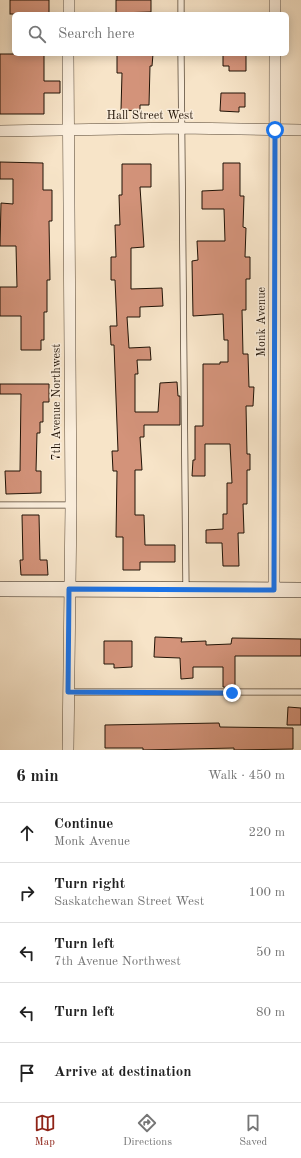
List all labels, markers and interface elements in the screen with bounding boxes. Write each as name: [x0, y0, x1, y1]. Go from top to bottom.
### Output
search box: [12, 12, 289, 56]
icon: search: [26, 23, 48, 45]
text: Search here: [58, 27, 135, 42]
street label: Hall Street West: [107, 110, 193, 122]
route start: [266, 121, 284, 139]
street label: Monk Avenue: [256, 286, 268, 357]
street label: 7th Avenue Northwest: [51, 343, 63, 461]
route end: [223, 684, 241, 702]
text: 6 min: [16, 768, 59, 785]
text: Walk · 450 m: [208, 769, 285, 782]
text: Continue: [54, 817, 113, 832]
icon: ahead: [16, 822, 38, 844]
text: 220 m: [248, 826, 285, 839]
text: Monk Avenue: [54, 835, 130, 848]
text: Turn right: [54, 877, 125, 892]
icon: right: [16, 882, 38, 904]
text: 100 m: [248, 886, 285, 899]
text: Saskatchewan Street West: [54, 895, 204, 908]
text: Turn left: [54, 937, 114, 952]
icon: left: [16, 942, 38, 964]
text: 50 m: [256, 946, 285, 959]
text: 7th Avenue Northwest: [54, 955, 181, 968]
icon: left: [16, 1002, 38, 1024]
text: Turn left: [54, 1005, 114, 1020]
text: 80 m: [256, 1006, 285, 1019]
icon: arrive: [16, 1062, 38, 1084]
text: Arrive at destination: [54, 1065, 192, 1080]
tab: Map: [34, 1112, 56, 1150]
tab: Directions: [123, 1112, 172, 1150]
tab: Saved: [239, 1112, 267, 1150]

